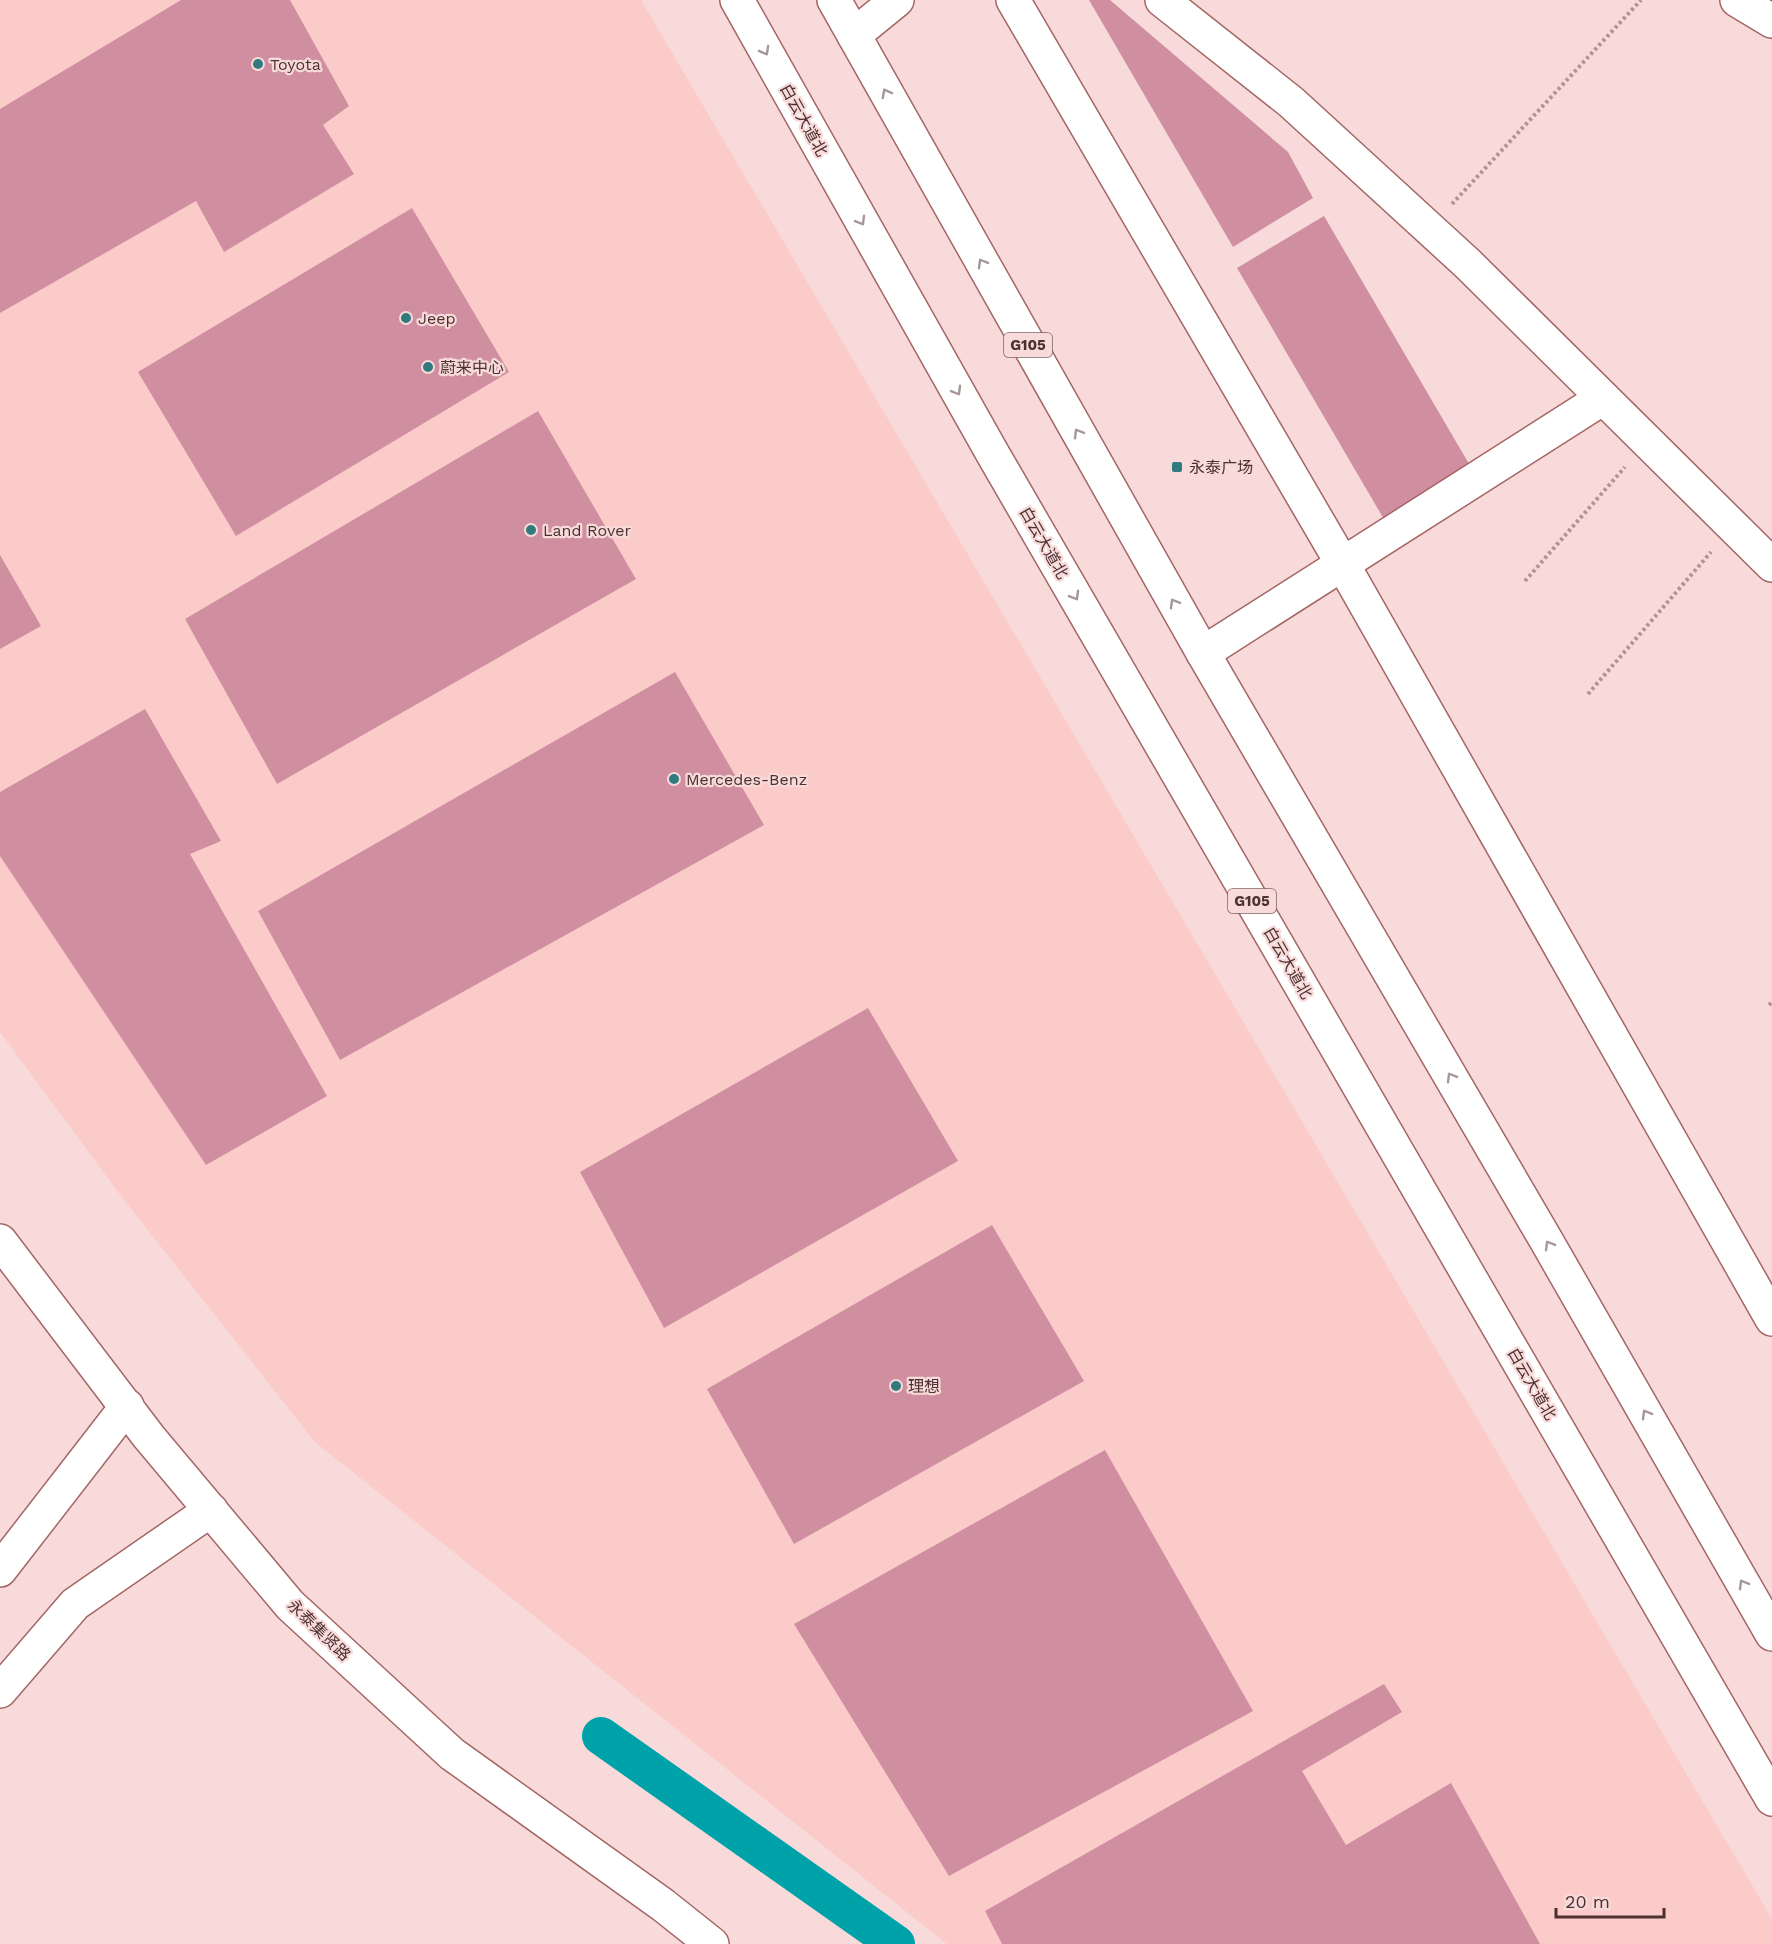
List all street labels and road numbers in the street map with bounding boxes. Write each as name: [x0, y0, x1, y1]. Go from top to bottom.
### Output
street label: 白云大道北: [776, 80, 832, 160]
road number: G105: [1004, 333, 1052, 357]
street label: 白云大道北: [1016, 504, 1072, 582]
road number: G105: [1228, 889, 1276, 913]
street label: 白云大道北: [1260, 924, 1316, 1002]
street label: 白云大道北: [1504, 1345, 1560, 1423]
street label: 永泰集贤路: [284, 1595, 354, 1665]

